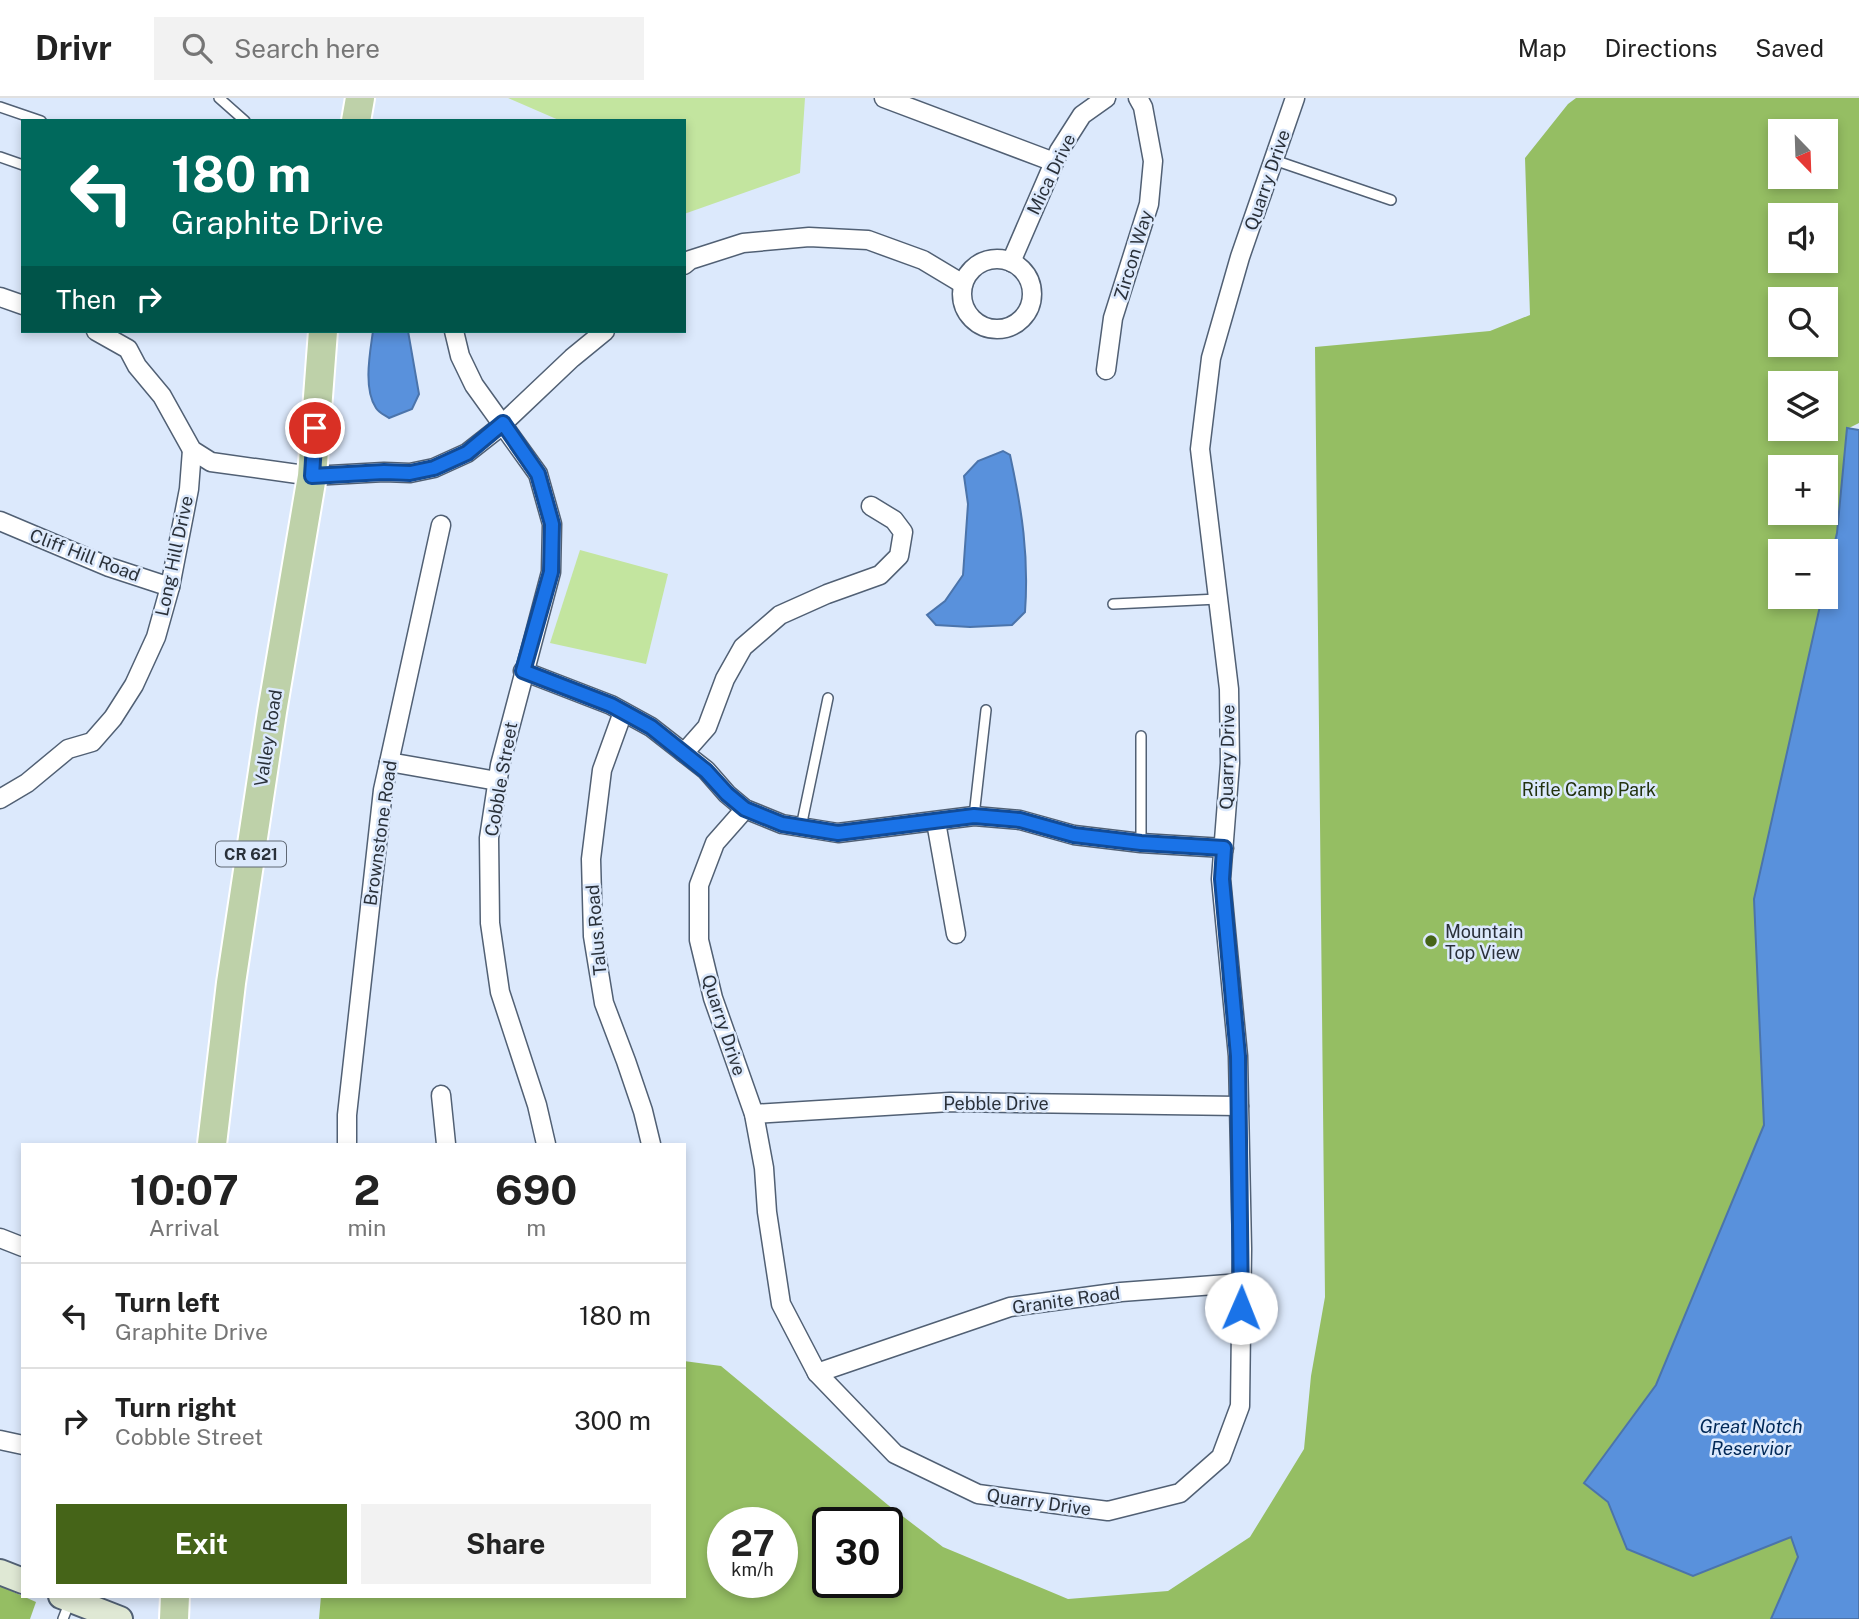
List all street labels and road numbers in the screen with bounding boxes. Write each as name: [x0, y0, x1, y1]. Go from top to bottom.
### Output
street label: Quarry Drive: [1240, 127, 1294, 233]
street label: Mica Drive: [1022, 130, 1080, 218]
street label: Zircon Way: [1109, 207, 1157, 302]
street label: Long Hill Drive: [151, 494, 197, 618]
street label: Cliff Hill Road: [27, 524, 143, 586]
street label: Valley Road: [250, 688, 286, 788]
street label: Quarry Drive: [1216, 704, 1238, 810]
street label: Cobble Street: [481, 720, 521, 838]
street label: Brownstone Road: [359, 759, 401, 907]
road number: CR 621: [216, 842, 286, 866]
street label: Talus Road: [582, 884, 610, 976]
street label: Quarry Drive: [698, 972, 750, 1078]
street label: Pebble Drive: [943, 1093, 1049, 1114]
street label: Granite Road: [1011, 1282, 1121, 1318]
street label: Quarry Drive: [985, 1484, 1093, 1520]

